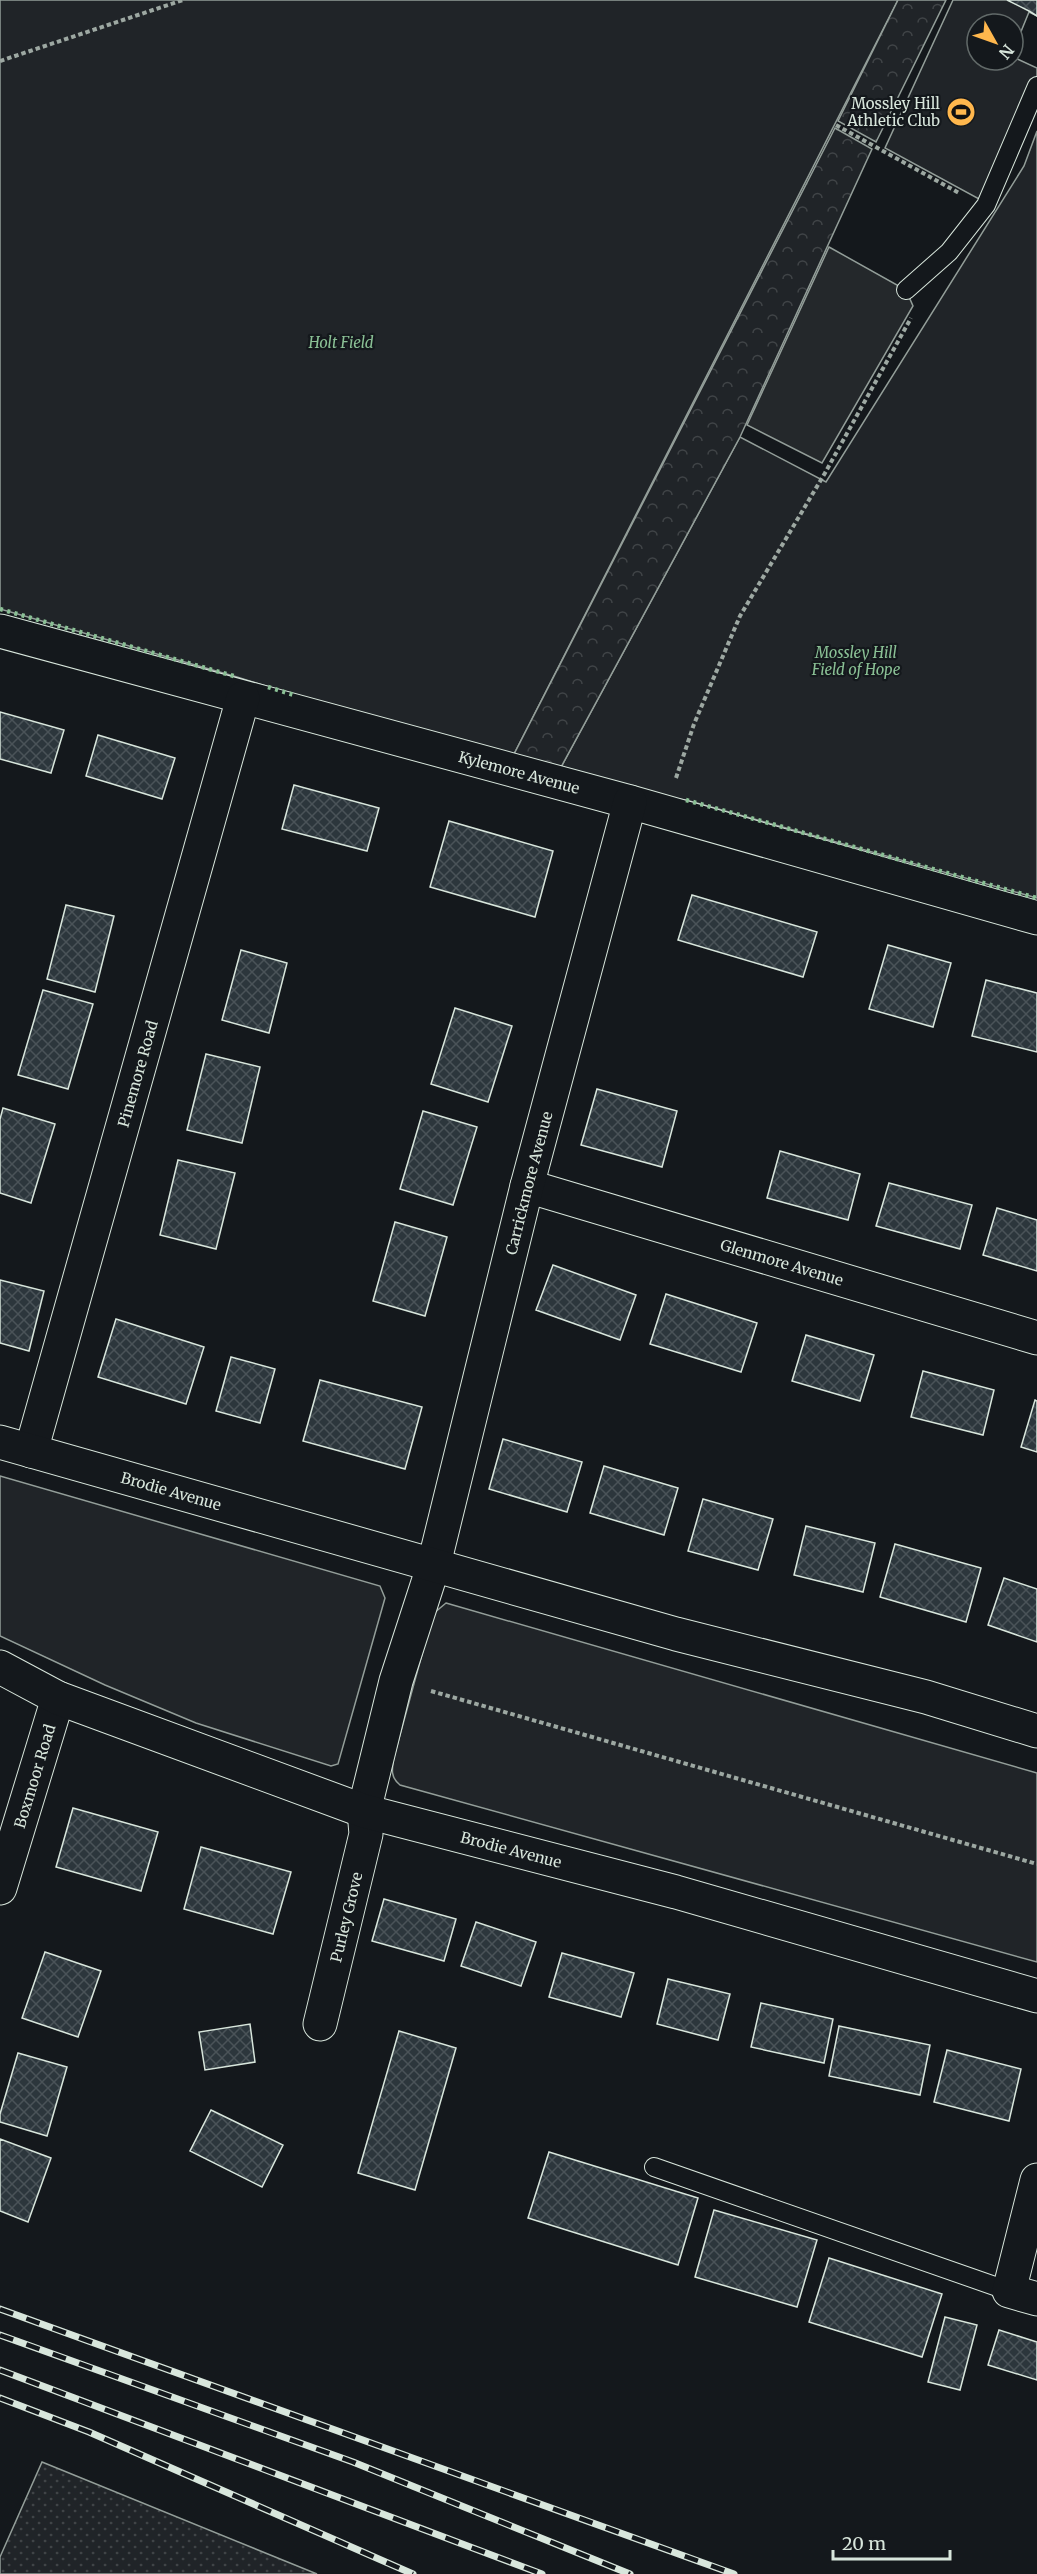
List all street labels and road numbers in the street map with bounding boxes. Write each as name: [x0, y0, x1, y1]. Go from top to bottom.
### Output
street label: Kylemore Avenue: [457, 746, 582, 797]
street label: Pinemore Road: [113, 1018, 161, 1129]
street label: Carrickmore Avenue: [501, 1109, 556, 1257]
street label: Glenmore Avenue: [718, 1235, 846, 1289]
street label: Brodie Avenue: [119, 1467, 224, 1514]
street label: Boxmoor Road: [9, 1722, 59, 1830]
street label: Brodie Avenue: [459, 1827, 564, 1871]
street label: Purley Grove: [326, 1870, 366, 1964]

